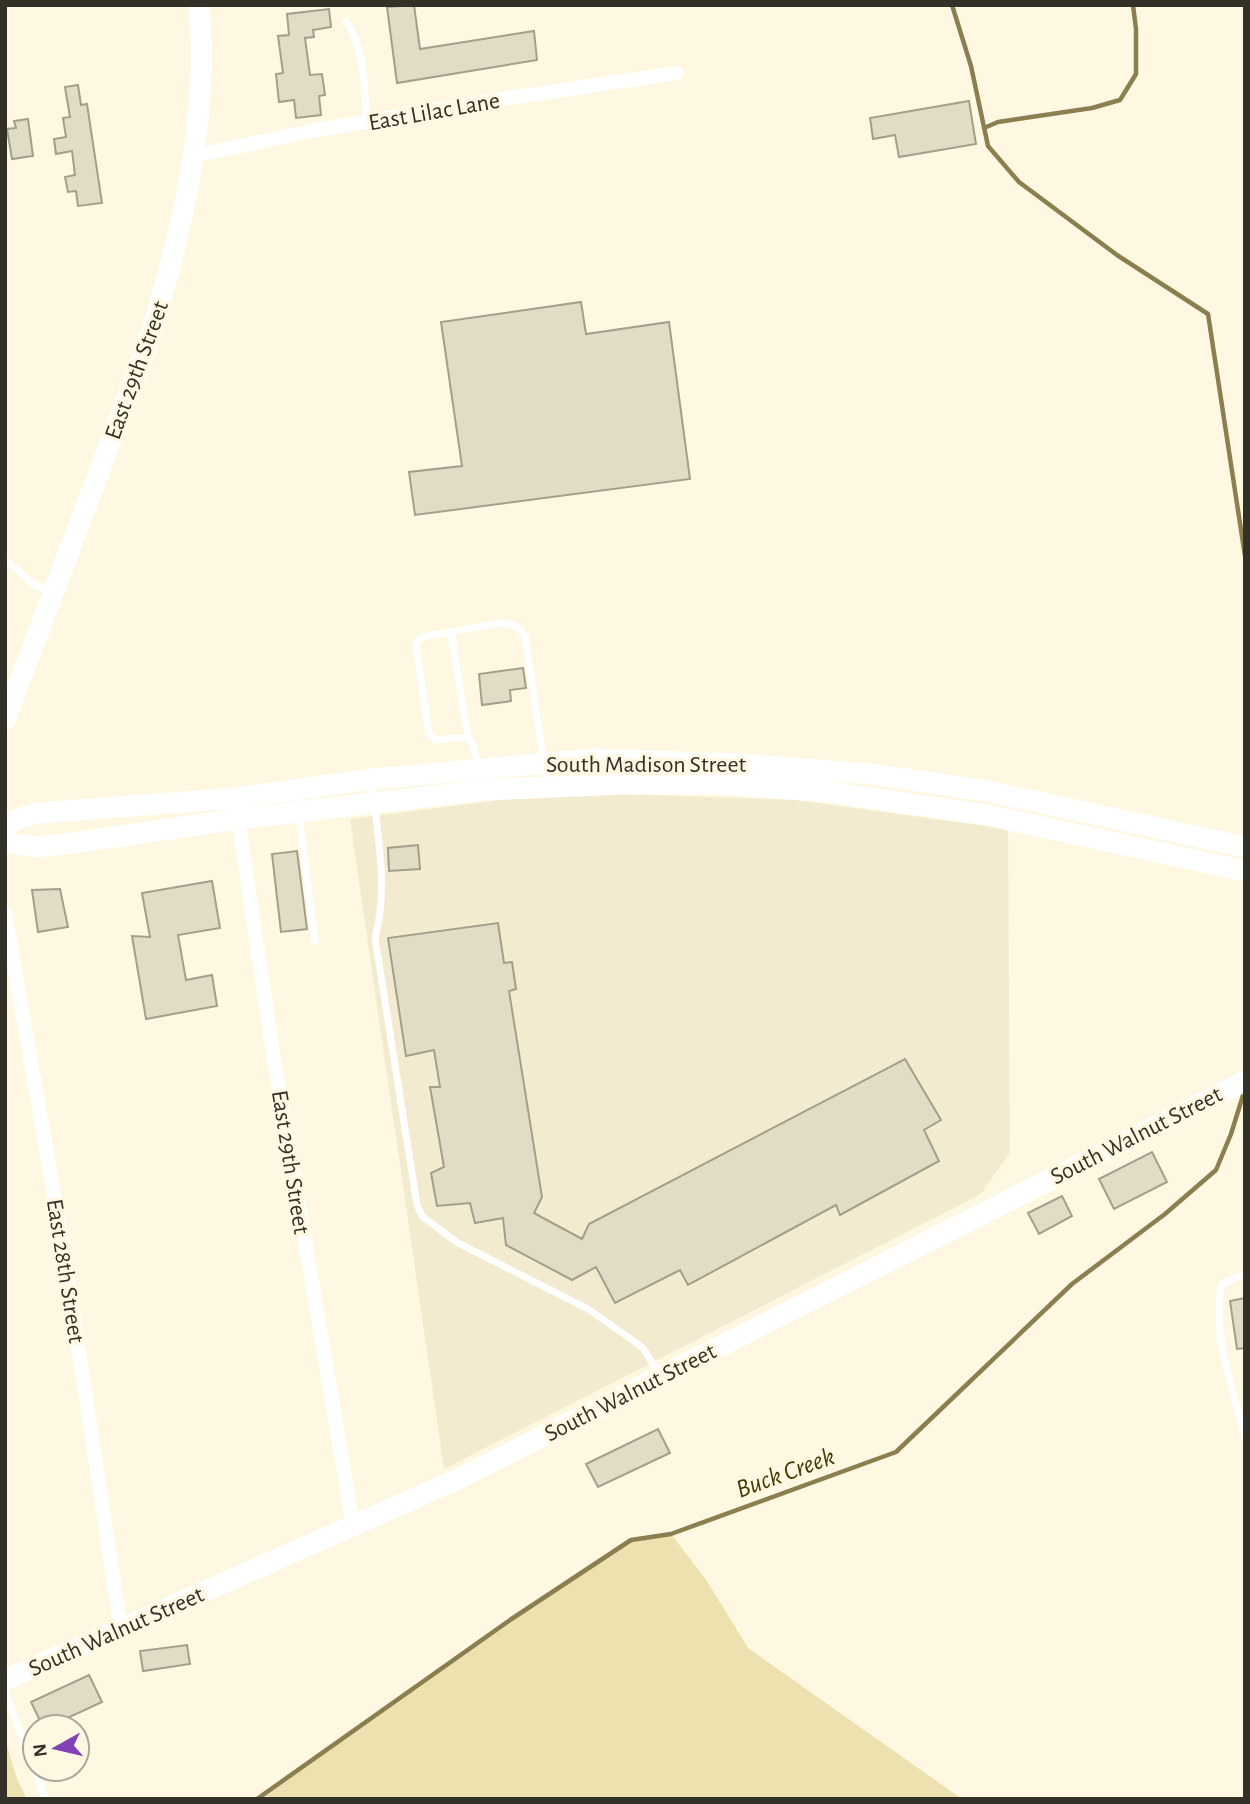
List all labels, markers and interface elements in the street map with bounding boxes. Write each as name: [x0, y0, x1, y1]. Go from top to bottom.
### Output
street label: East Lilac Lane: [367, 89, 502, 135]
street label: East 29th Street: [101, 298, 173, 443]
street label: South Madison Street: [546, 753, 746, 777]
street label: South Walnut Street: [1047, 1082, 1226, 1189]
street label: East 29th Street: [267, 1088, 313, 1236]
street label: East 28th Street: [42, 1197, 88, 1345]
street label: South Walnut Street: [541, 1339, 720, 1446]
water label: Buck Creek: [733, 1443, 838, 1503]
street label: South Walnut Street: [25, 1582, 208, 1681]
north arrow: [21, 1713, 91, 1783]
text: N: [30, 1742, 51, 1758]

